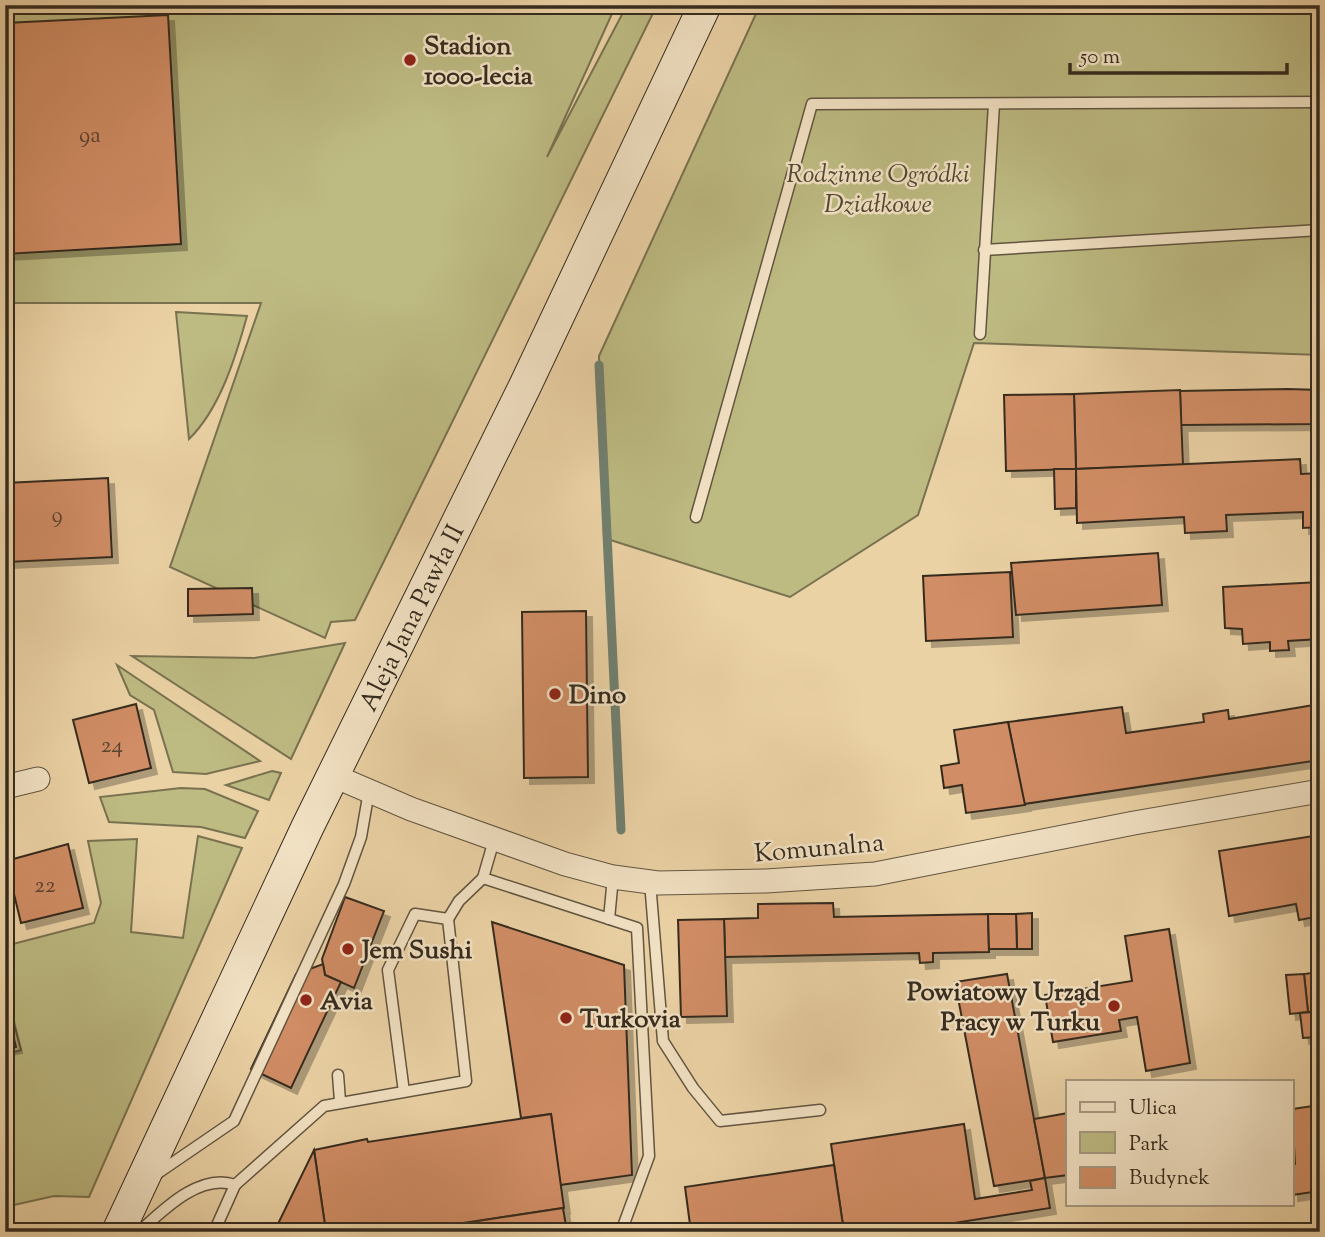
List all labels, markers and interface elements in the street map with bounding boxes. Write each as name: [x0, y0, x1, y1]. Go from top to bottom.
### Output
place label: Stadion 1000-lecia: [424, 29, 533, 96]
scale bar: [1070, 32, 1286, 76]
text: 50 m: [1079, 43, 1120, 73]
marker: Stadion 1000-lecia: [402, 52, 418, 68]
house number: 9a: [79, 120, 101, 153]
park label: Rodzinne Ogródki Działkowe: [786, 157, 970, 224]
house number: 9: [51, 500, 63, 533]
street label: Aleja Jana Pawła II: [351, 518, 475, 718]
place label: Dino: [569, 678, 626, 715]
marker: Dino: [547, 686, 563, 702]
house number: 24: [101, 730, 123, 763]
street label: Komunalna: [753, 825, 886, 874]
house number: 22: [34, 870, 56, 903]
place label: Jem Sushi: [360, 933, 473, 970]
marker: Jem Sushi: [340, 941, 356, 957]
place label: Powiatowy Urząd Pracy w Turku: [907, 975, 1100, 1042]
place label: Avia: [320, 984, 373, 1021]
marker: Avia: [298, 992, 314, 1008]
marker: Powiatowy Urząd Pracy w Turku: [1106, 998, 1122, 1014]
place label: Turkovia: [580, 1002, 681, 1039]
marker: Turkovia: [558, 1010, 574, 1026]
legend: [1066, 1080, 1294, 1206]
text: Ulica: [1129, 1094, 1177, 1124]
text: Park: [1129, 1130, 1170, 1160]
text: Budynek: [1129, 1164, 1210, 1194]

